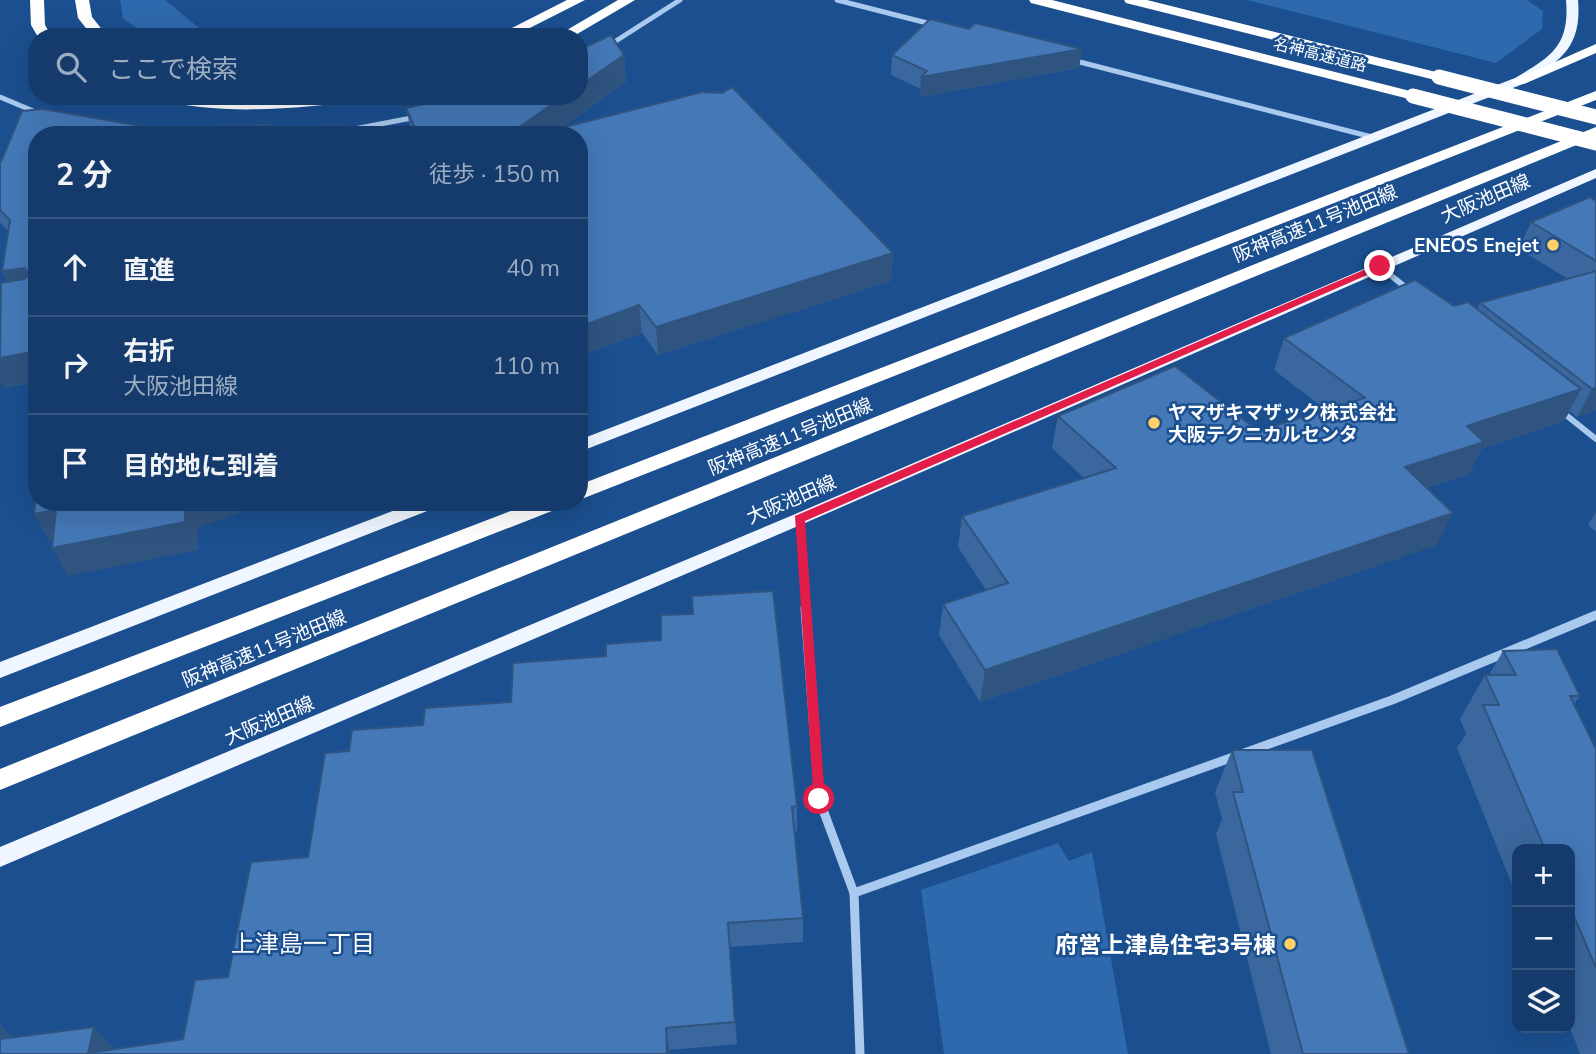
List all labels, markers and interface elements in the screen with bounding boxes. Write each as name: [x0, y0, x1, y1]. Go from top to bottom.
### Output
search box: [28, 28, 588, 105]
street label: 名神高速道路: [1271, 33, 1369, 75]
icon: search: [52, 48, 90, 86]
text: ここで検索: [108, 52, 238, 85]
text: 2 分: [56, 155, 112, 193]
text: 徒歩 · 150 m: [429, 159, 560, 188]
street label: 大阪池田線: [1437, 168, 1533, 228]
street label: 阪神高速11号池田線: [1229, 179, 1401, 267]
place label: ENEOS Enejet: [1414, 233, 1539, 257]
marker: ENEOS Enejet: [1545, 237, 1561, 253]
icon: ahead: [56, 248, 94, 286]
route end: [1364, 250, 1395, 281]
text: 直進: [123, 253, 175, 286]
text: 40 m: [506, 253, 560, 282]
text: 右折: [123, 334, 175, 367]
icon: right: [56, 346, 94, 384]
text: 110 m: [492, 351, 560, 380]
text: 大阪池田線: [123, 371, 238, 400]
street label: 阪神高速11号池田線: [704, 392, 876, 480]
place label: ヤマザキマザック株式会社 大阪テクニカルセンタ: [1168, 400, 1396, 446]
marker: ヤマザキマザック株式会社 大阪テクニカルセンタ: [1146, 415, 1162, 431]
icon: arrive: [56, 444, 94, 482]
text: 目的地に到着: [123, 449, 279, 482]
street label: 大阪池田線: [743, 469, 839, 529]
street label: 阪神高速11号池田線: [178, 604, 350, 692]
street label: 大阪池田線: [221, 690, 317, 750]
route start: [803, 783, 834, 814]
map controls: [1512, 844, 1575, 1033]
button: +: [1512, 844, 1575, 907]
button: −: [1512, 907, 1575, 970]
district label: 上津島一丁目: [231, 928, 375, 958]
place label: 府営上津島住宅3号棟: [1055, 930, 1276, 959]
marker: 府営上津島住宅3号棟: [1282, 936, 1298, 952]
button: layers: [1512, 970, 1575, 1033]

